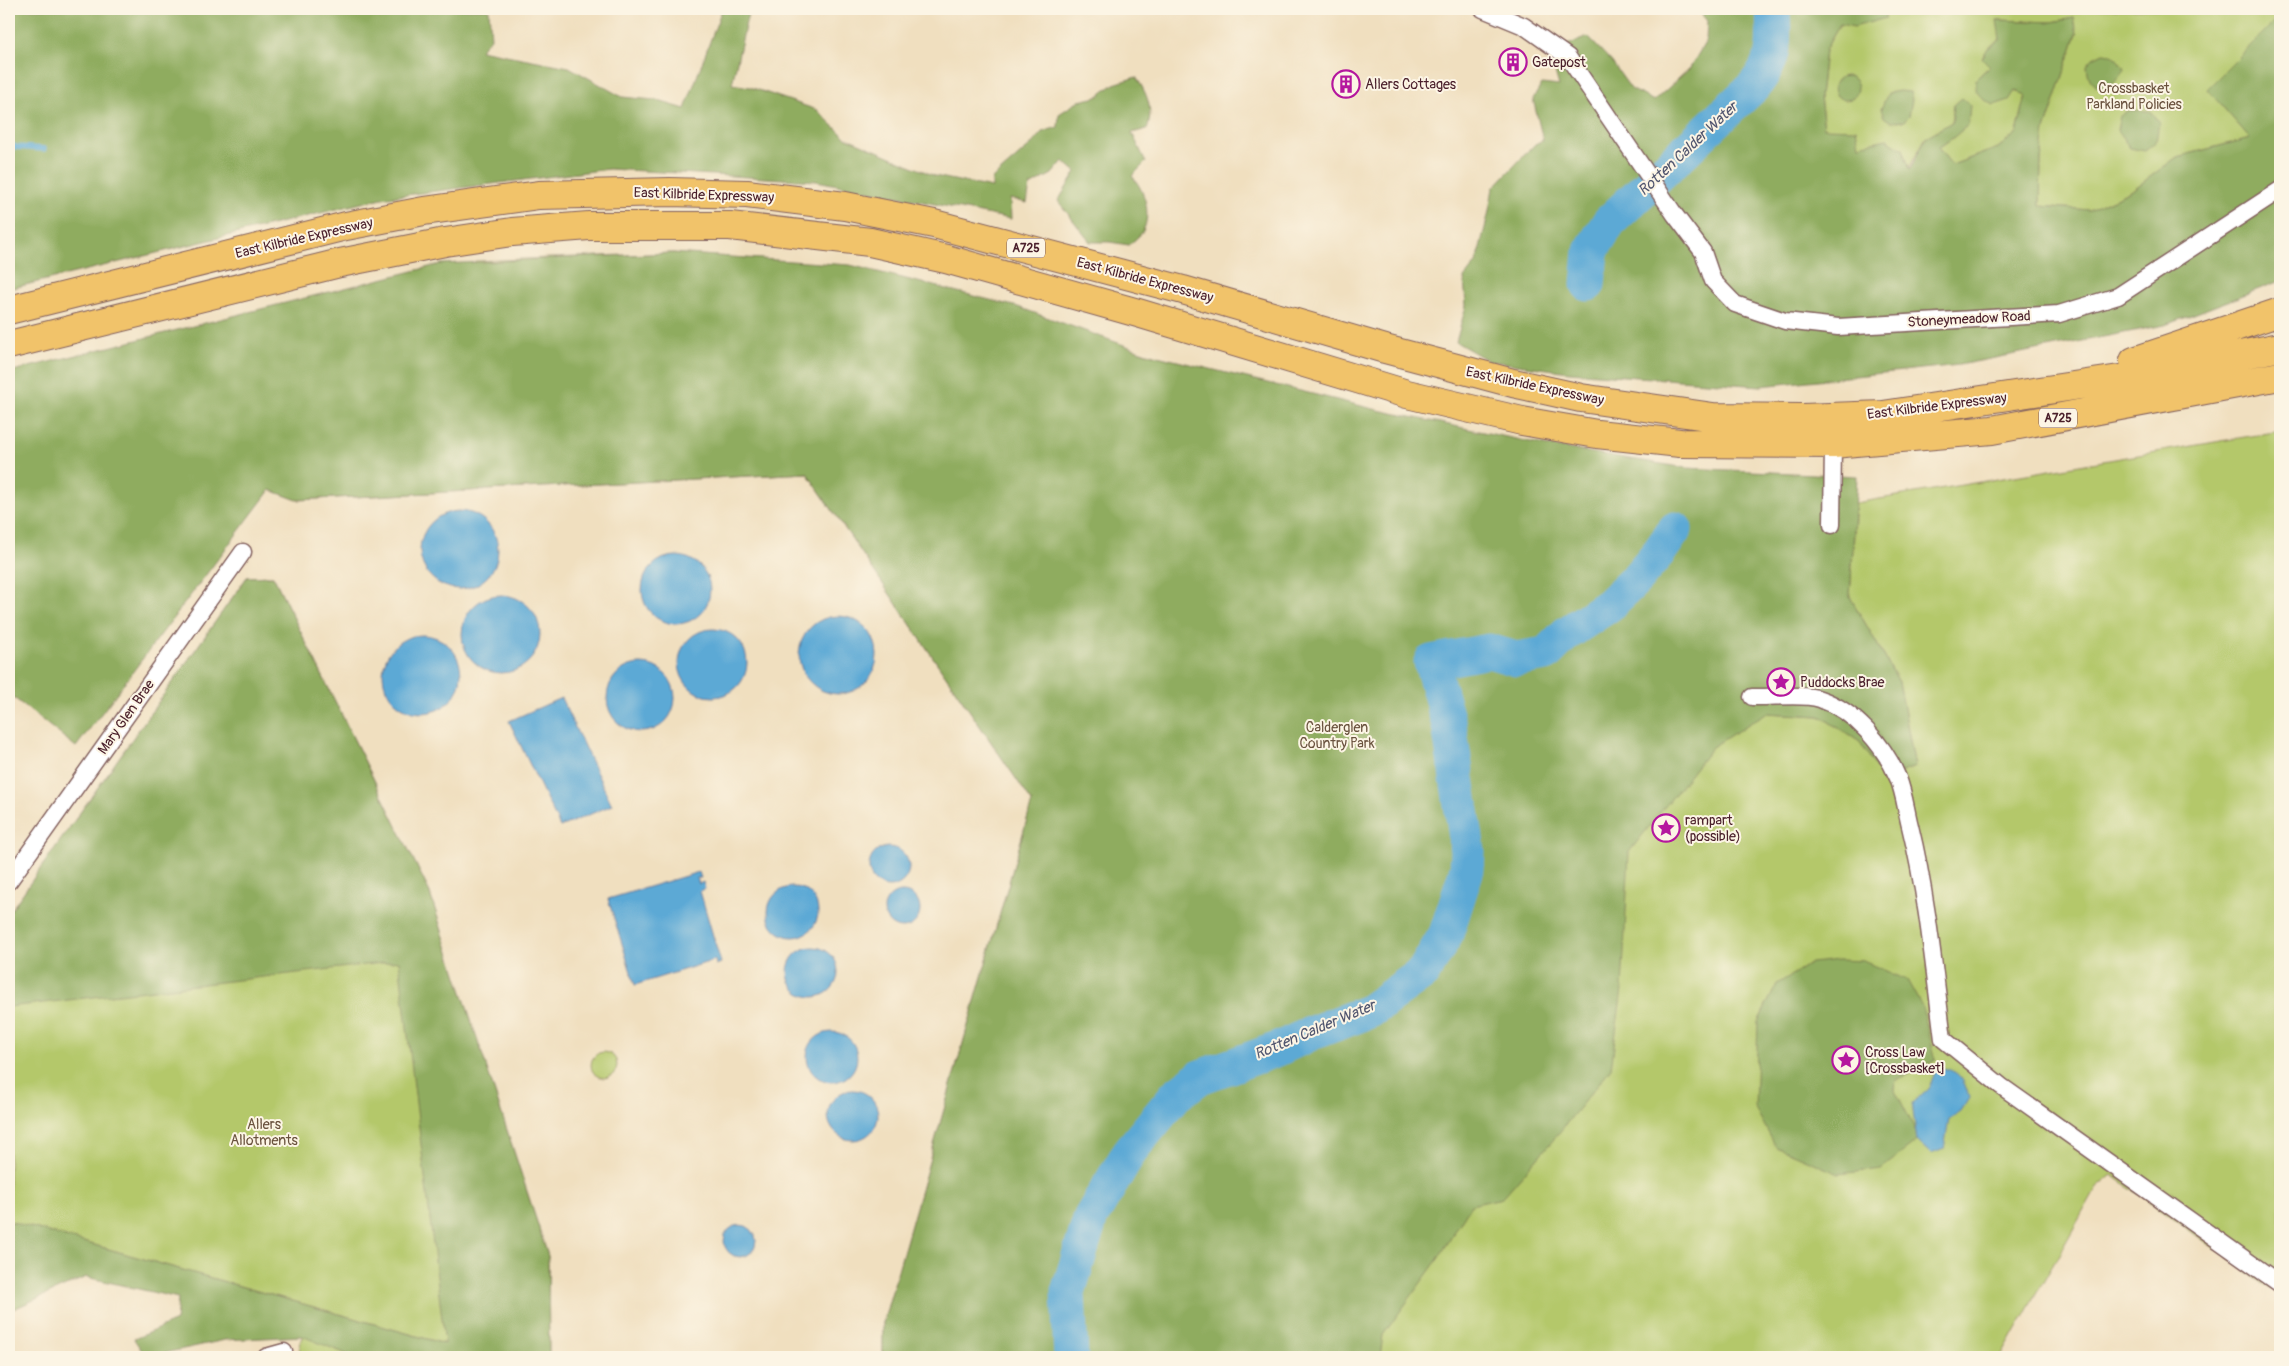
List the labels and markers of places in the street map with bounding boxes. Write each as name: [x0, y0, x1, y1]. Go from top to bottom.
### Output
building icon: Gatepost: [1498, 47, 1528, 77]
place label: Gatepost: [1532, 54, 1586, 71]
building icon: Allers Cottages: [1331, 69, 1361, 99]
place label: Allers Cottages: [1365, 76, 1457, 93]
place icon: Puddocks Brae: [1766, 667, 1796, 697]
place label: Puddocks Brae: [1800, 674, 1884, 691]
place label: rampart (possible): [1685, 812, 1741, 845]
place icon: rampart (possible): [1651, 813, 1681, 843]
place label: Cross Law [Crossbasket]: [1865, 1044, 1945, 1077]
place icon: Cross Law [Crossbasket]: [1831, 1045, 1861, 1075]

